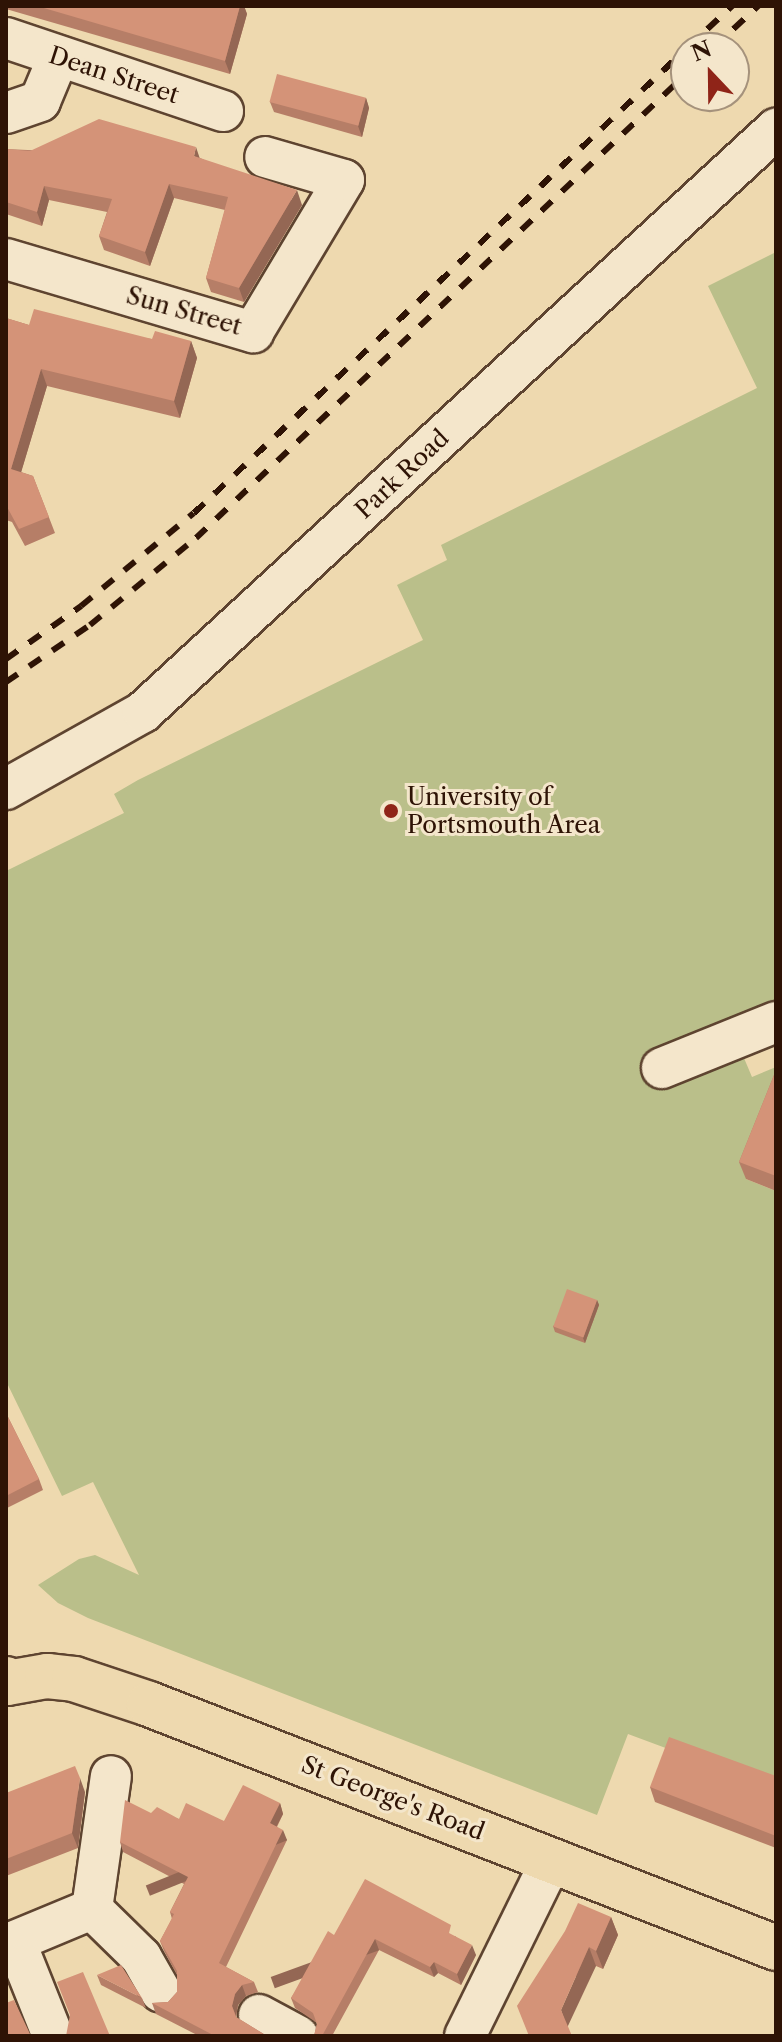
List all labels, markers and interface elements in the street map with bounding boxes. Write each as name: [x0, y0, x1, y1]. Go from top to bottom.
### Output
north arrow: [670, 32, 750, 112]
text: N: [688, 35, 715, 67]
street label: Dean Street: [45, 40, 183, 110]
street label: Sun Street: [123, 281, 245, 341]
street label: Park Road: [349, 423, 455, 525]
place label: University of Portsmouth Area: [407, 783, 601, 839]
marker: University of Portsmouth Area: [382, 802, 400, 820]
street label: St George's Road: [297, 1750, 489, 1846]

